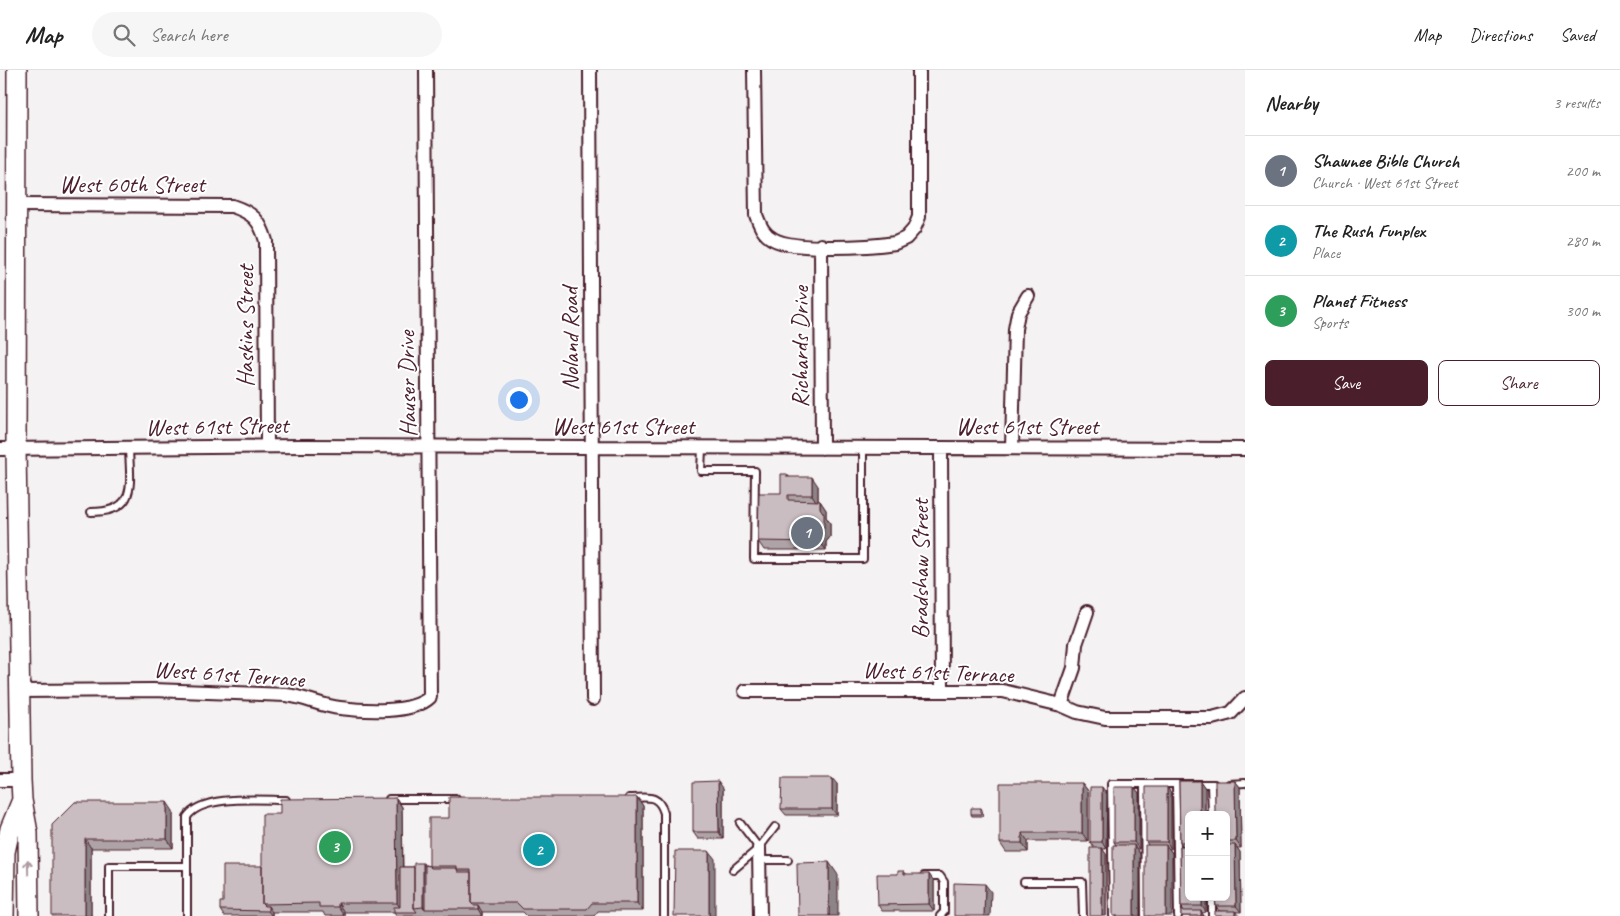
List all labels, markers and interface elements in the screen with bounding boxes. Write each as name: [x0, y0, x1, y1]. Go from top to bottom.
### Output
search box: [92, 12, 442, 57]
text: Map: [25, 20, 62, 50]
icon: search: [110, 21, 138, 49]
text: Search here: [150, 23, 228, 47]
text: Map: [1414, 24, 1441, 46]
text: Directions: [1469, 24, 1532, 46]
text: Saved: [1560, 24, 1595, 46]
text: Nearby: [1265, 90, 1318, 116]
text: 3 results: [1553, 93, 1600, 113]
text: Shawnee Bible Church: [1312, 149, 1459, 173]
text: 1: [1277, 161, 1285, 181]
text: 200 m: [1566, 161, 1600, 181]
street label: West 60th Street: [59, 169, 207, 199]
text: Church · West 61st Street: [1312, 173, 1458, 193]
text: The Rush Funplex: [1312, 219, 1425, 243]
text: 2: [1277, 231, 1285, 251]
text: 280 m: [1566, 231, 1600, 251]
text: Place: [1312, 243, 1340, 263]
street label: Haskins Street: [230, 263, 260, 387]
street label: Noland Road: [555, 284, 585, 391]
street label: Richards Drive: [785, 284, 815, 408]
text: Planet Fitness: [1312, 289, 1406, 313]
text: 3: [1277, 301, 1285, 321]
text: 300 m: [1566, 301, 1600, 321]
text: Sports: [1312, 313, 1348, 333]
street label: Hauser Drive: [391, 328, 423, 437]
button: Save: [1265, 360, 1428, 406]
button: Share: [1438, 360, 1600, 406]
your location: [506, 387, 532, 413]
street label: West 61st Street: [145, 410, 291, 442]
street label: West 61st Street: [552, 411, 696, 441]
street label: West 61st Street: [956, 411, 1100, 441]
street label: Bradshaw Street: [905, 497, 935, 639]
pin: 1: [791, 514, 823, 552]
street label: West 61st Terrace: [153, 654, 307, 694]
street label: West 61st Terrace: [862, 654, 1016, 690]
map controls: [1185, 811, 1230, 901]
button: +: [1185, 811, 1230, 856]
pin: 3: [319, 828, 351, 866]
pin: 2: [523, 831, 555, 869]
button: −: [1185, 856, 1230, 901]
one-way arrow: [24, 860, 33, 876]

